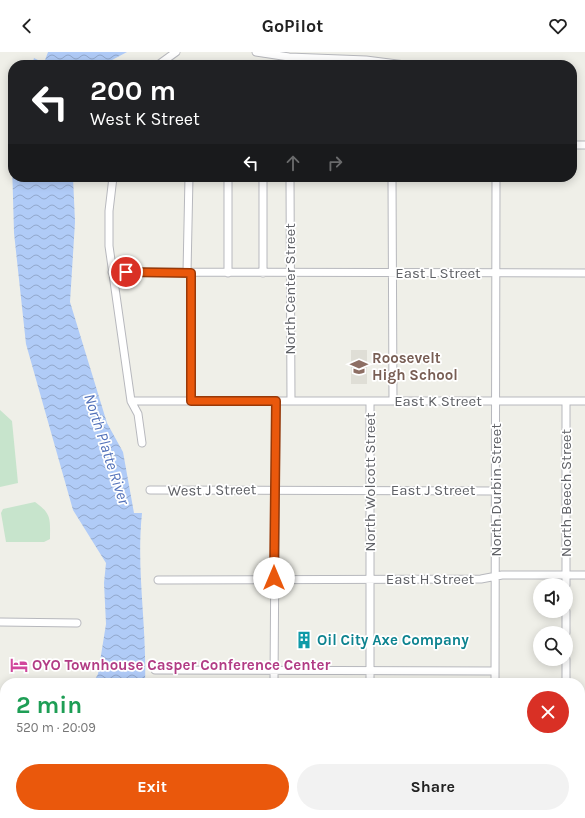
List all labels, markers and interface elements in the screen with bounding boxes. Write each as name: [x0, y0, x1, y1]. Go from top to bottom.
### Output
icon: back: [16, 15, 38, 37]
text: GoPilot: [262, 15, 323, 37]
icon: heart: [547, 15, 569, 37]
text: 200 m: [90, 74, 176, 107]
icon: left: [24, 76, 76, 128]
text: West K Street: [90, 108, 200, 130]
icon: left: [240, 152, 262, 174]
icon: ahead: [282, 152, 304, 174]
icon: right: [324, 152, 346, 174]
street label: North Center Street: [281, 223, 299, 355]
pin: [109, 255, 143, 289]
icon: arrive: [115, 261, 137, 283]
street label: East L Street: [395, 264, 481, 282]
place label: Roosevelt High School: [372, 349, 458, 384]
school or university icon: Roosevelt High School: [349, 357, 369, 377]
water label: North Platte River: [80, 391, 134, 507]
street label: East K Street: [394, 392, 482, 410]
street label: North Wolcott Street: [361, 412, 379, 552]
street label: North Durbin Street: [487, 423, 505, 557]
street label: North Beech Street: [557, 428, 575, 557]
street label: West J Street: [168, 480, 257, 500]
street label: East J Street: [391, 481, 476, 499]
position arrow: [253, 557, 295, 599]
street label: East H Street: [386, 570, 475, 588]
map controls: [533, 578, 573, 666]
button: sound: [533, 578, 573, 618]
button: search: [533, 626, 573, 666]
building icon: Oil City Axe Company: [294, 630, 314, 650]
place label: Oil City Axe Company: [317, 631, 469, 649]
hotel icon: OYO Townhouse Casper Conference Center: [9, 655, 29, 675]
place label: OYO Townhouse Casper Conference Center: [32, 656, 330, 674]
text: 2 min: [16, 691, 82, 719]
button: close: [527, 691, 569, 733]
text: 520 m · 20:09: [16, 720, 96, 735]
button: Exit: [16, 764, 289, 810]
button: Share: [297, 764, 569, 810]

